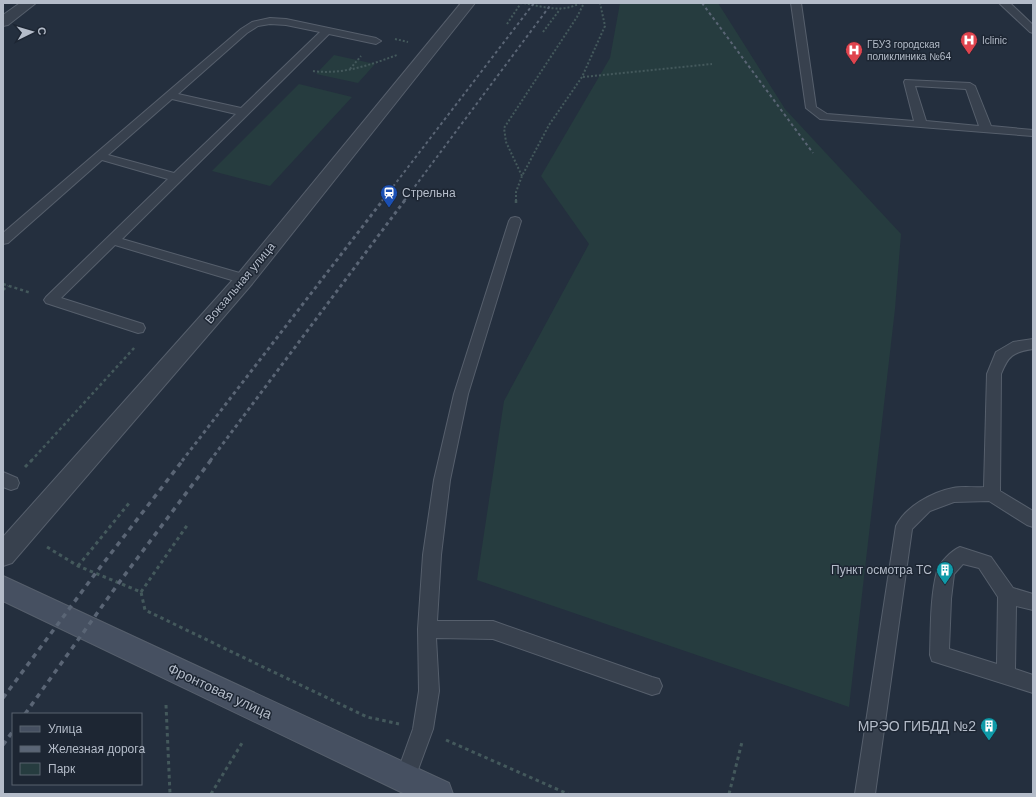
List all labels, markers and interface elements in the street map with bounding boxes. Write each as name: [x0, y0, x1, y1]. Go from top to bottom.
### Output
north arrow: [12, 12, 52, 52]
text: С: [36, 27, 48, 36]
hospital icon: Iclinic: [959, 30, 979, 55]
place label: Iclinic: [982, 35, 1007, 46]
place label: ГБУЗ городская поликлиника №64: [867, 39, 951, 62]
hospital icon: ГБУЗ городская поликлиника №64: [844, 40, 864, 65]
station icon: Стрельна: [379, 183, 399, 208]
place label: Стрельна: [402, 186, 456, 200]
street label: Вокзальная улица: [202, 239, 278, 326]
building icon: Пункт осмотра ТС: [935, 560, 955, 585]
place label: Пункт осмотра ТС: [831, 563, 932, 577]
street label: Фронтовая улица: [165, 660, 275, 722]
legend: [12, 713, 142, 785]
building icon: МРЭО ГИБДД №2: [979, 716, 999, 741]
place label: МРЭО ГИБДД №2: [858, 718, 976, 734]
text: Улица: [48, 722, 82, 736]
text: Железная дорога: [48, 742, 145, 756]
text: Парк: [48, 762, 76, 776]

